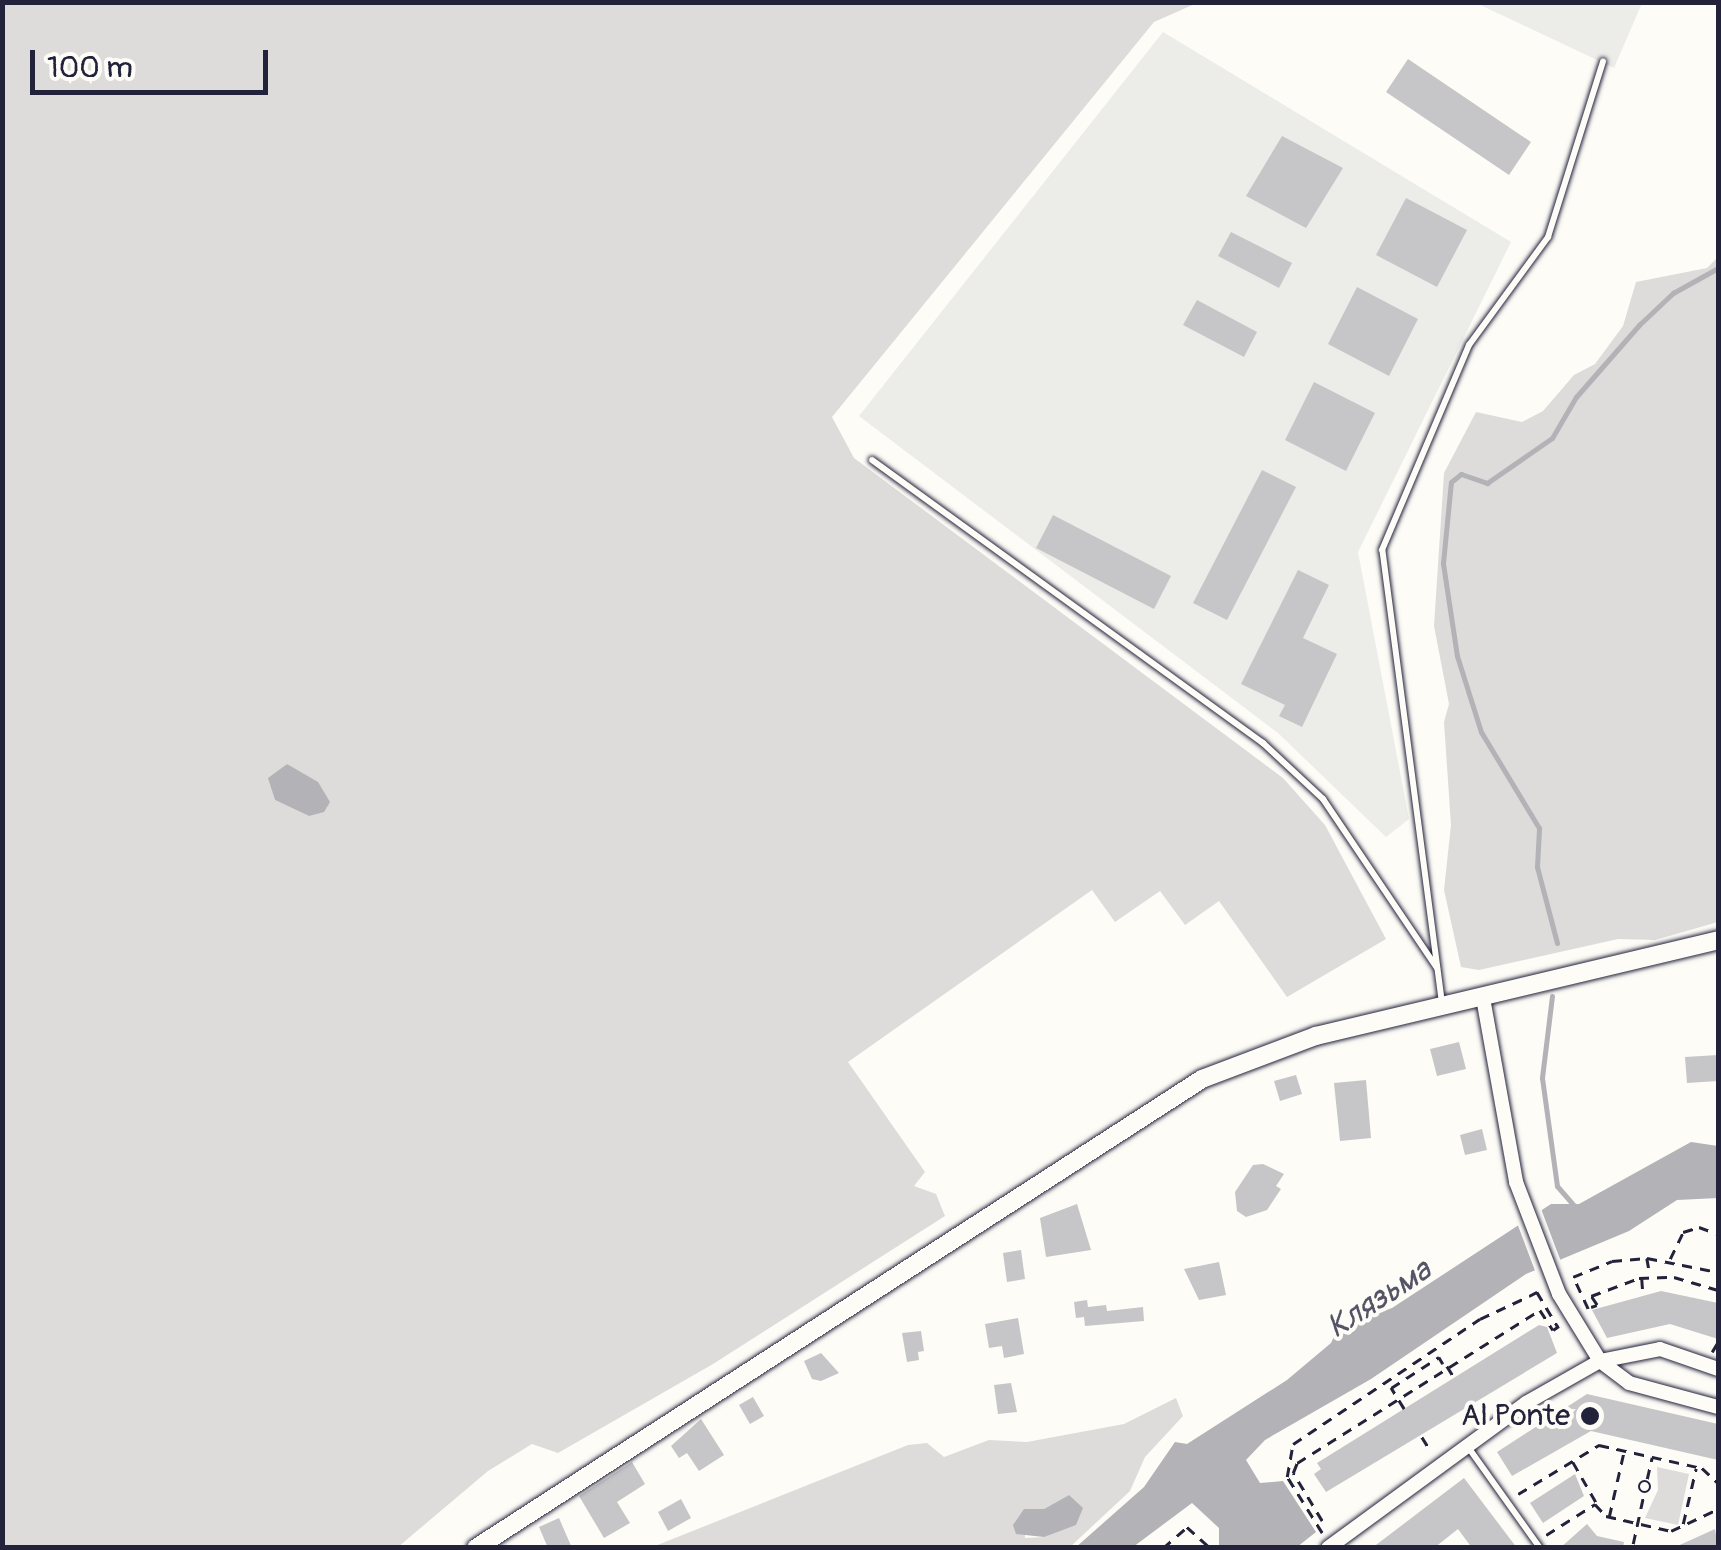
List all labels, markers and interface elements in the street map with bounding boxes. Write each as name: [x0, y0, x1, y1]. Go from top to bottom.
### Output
scale bar: [35, 30, 272, 92]
text: 100 m: [47, 49, 133, 86]
water label: Клязьма: [1320, 1251, 1438, 1347]
place label: Al Ponte: [1461, 1398, 1570, 1434]
marker: Al Ponte: [1579, 1405, 1601, 1427]

